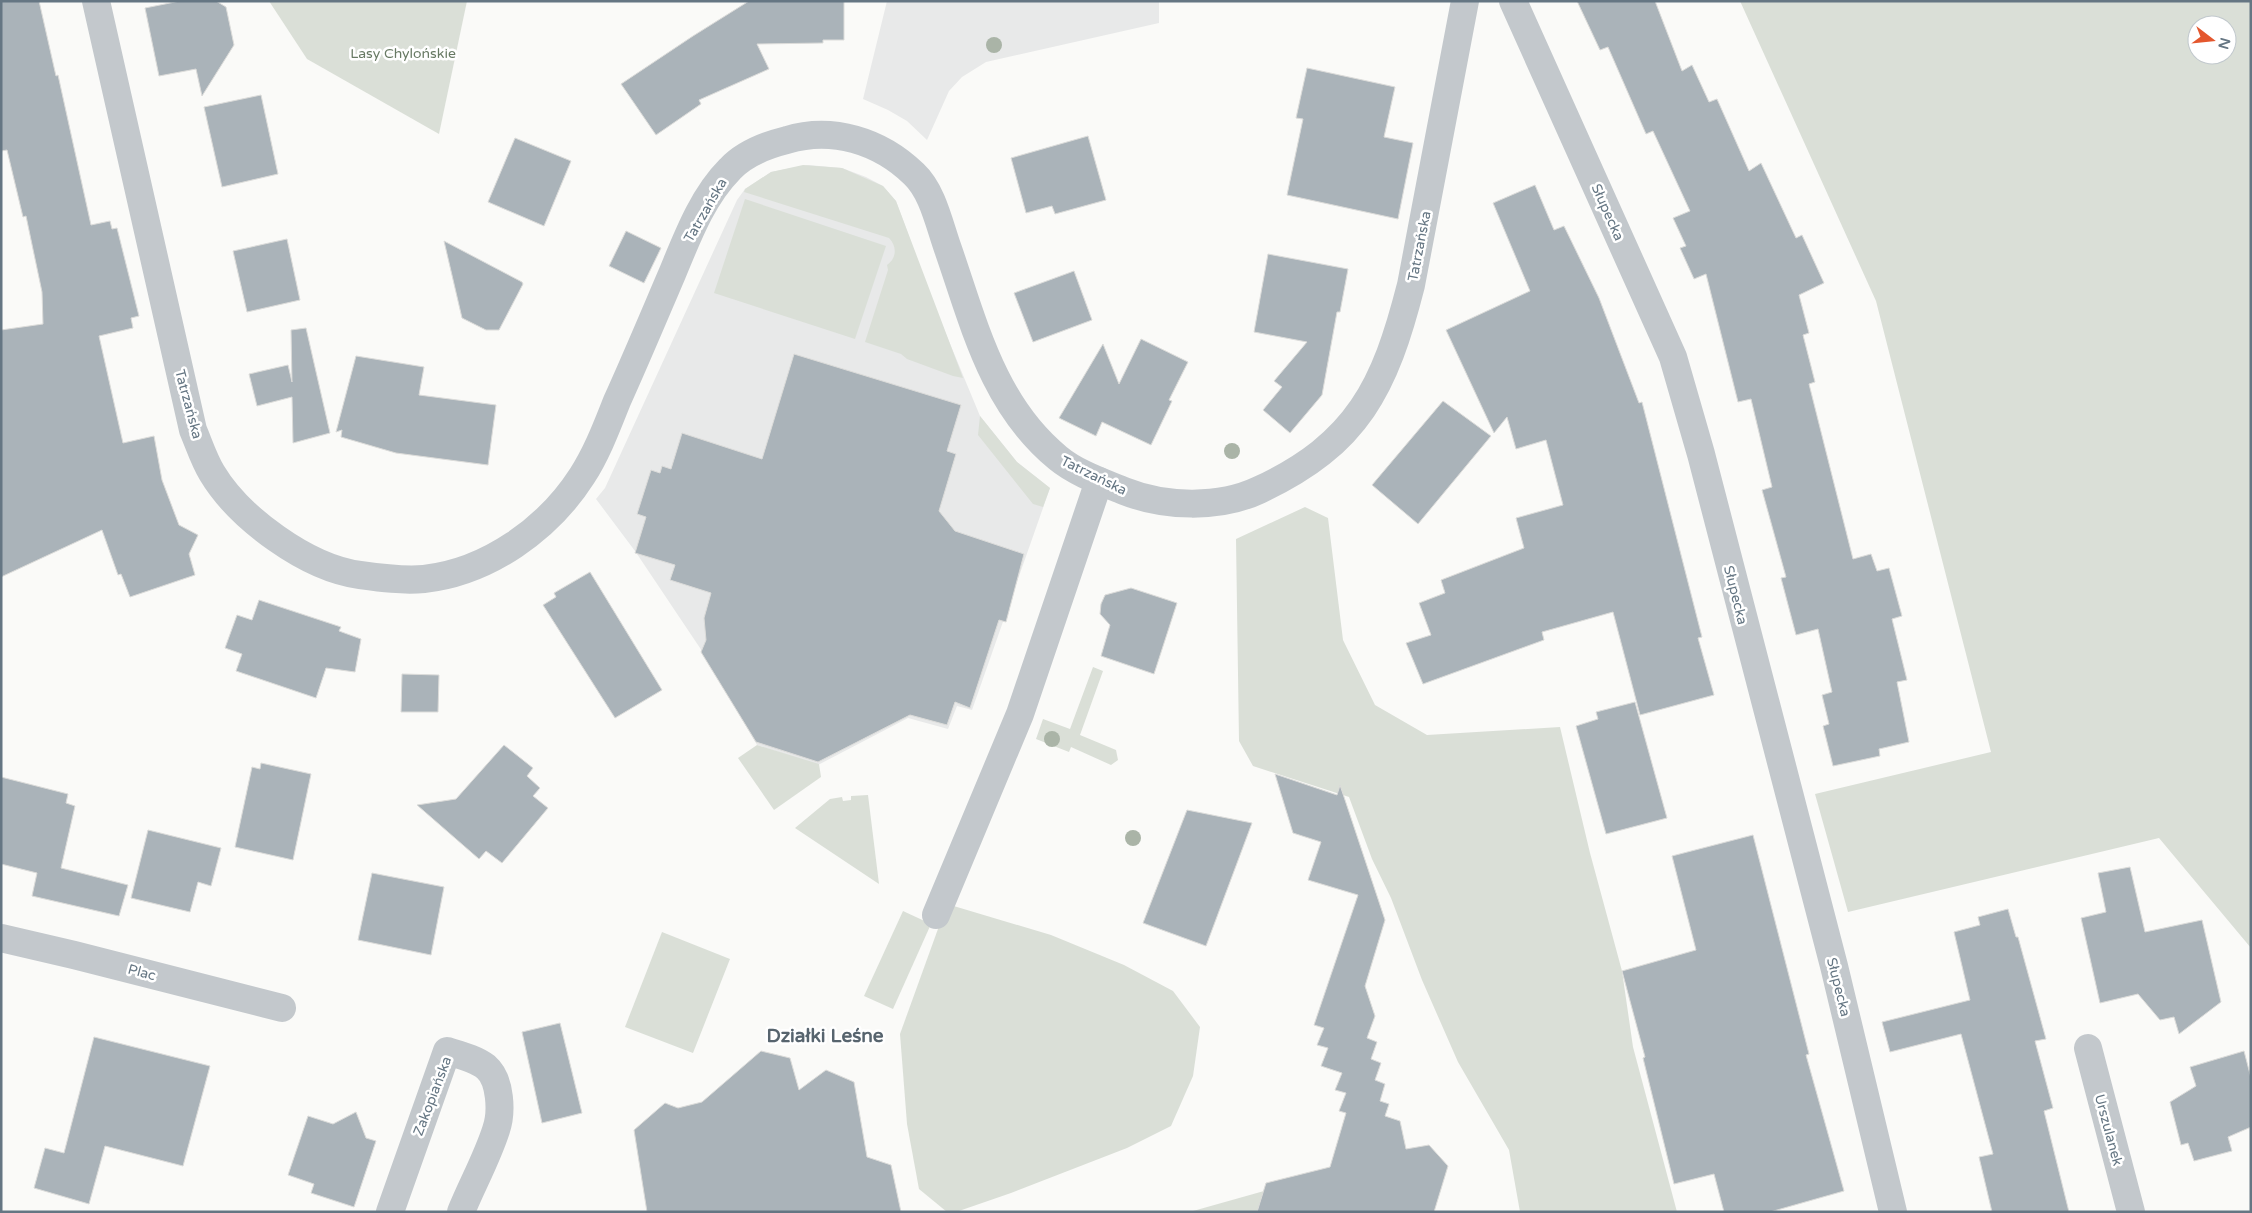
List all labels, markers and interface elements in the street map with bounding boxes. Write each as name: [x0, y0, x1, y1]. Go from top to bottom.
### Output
north arrow: [2187, 15, 2237, 65]
text: N: [2214, 36, 2234, 51]
park label: Lasy Chylońskie: [350, 45, 456, 62]
street label: Tatrzańska: [680, 175, 731, 245]
street label: Słupecka: [1588, 181, 1628, 243]
street label: Tatrzańska: [1404, 209, 1435, 283]
street label: Tatrzańska: [171, 368, 206, 441]
street label: Tatrzańska: [1058, 452, 1130, 499]
street label: Słupecka: [1720, 564, 1751, 626]
street label: Słupecka: [1823, 956, 1854, 1018]
street label: Plac: [126, 961, 158, 984]
district label: Działki Leśne: [766, 1025, 884, 1047]
street label: Zakopiańska: [410, 1054, 455, 1138]
street label: Urszulanek: [2091, 1092, 2126, 1168]

